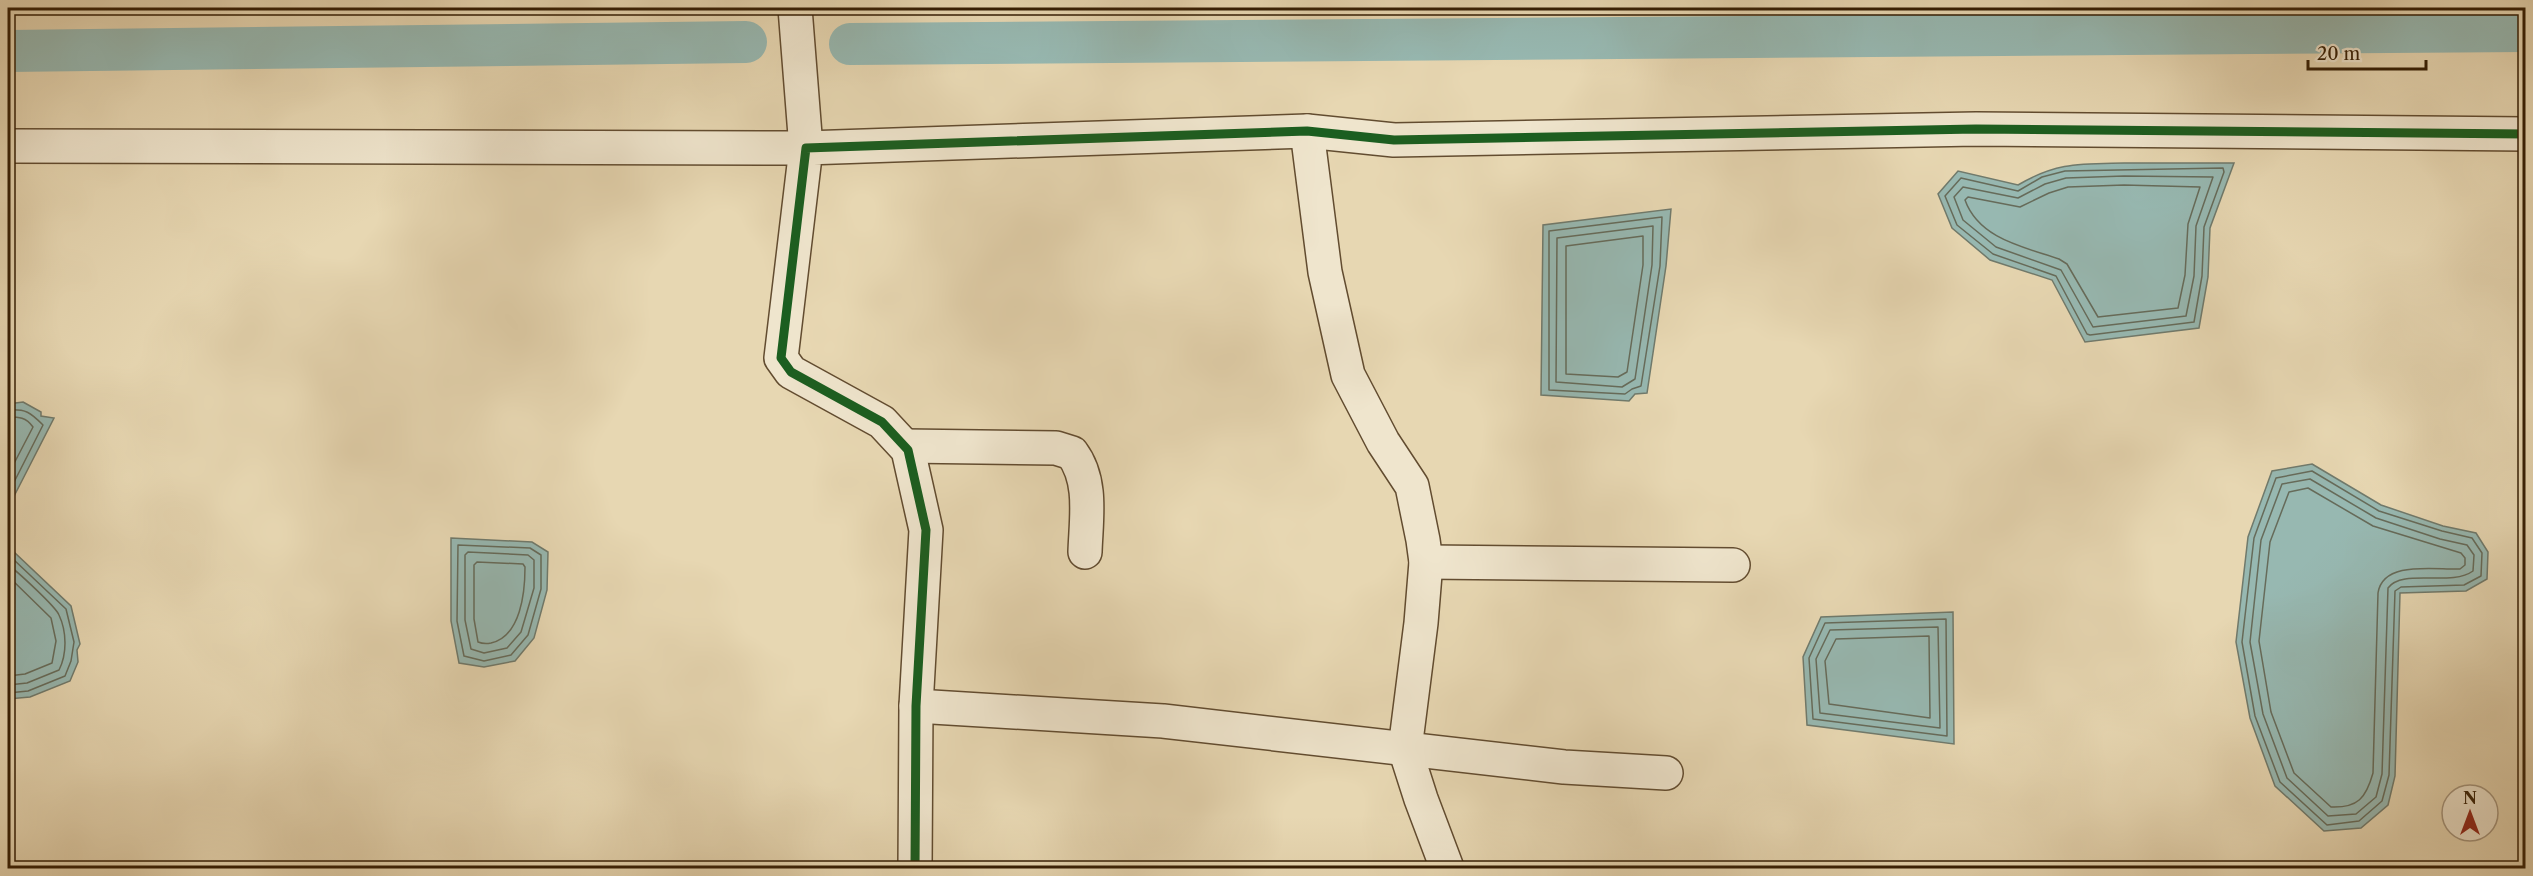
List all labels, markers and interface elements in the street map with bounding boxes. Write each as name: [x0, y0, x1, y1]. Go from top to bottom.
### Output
scale bar: [2308, 33, 2426, 71]
text: 20 m: [2317, 43, 2361, 65]
north arrow: [2440, 783, 2500, 843]
text: N: [2463, 788, 2477, 808]

